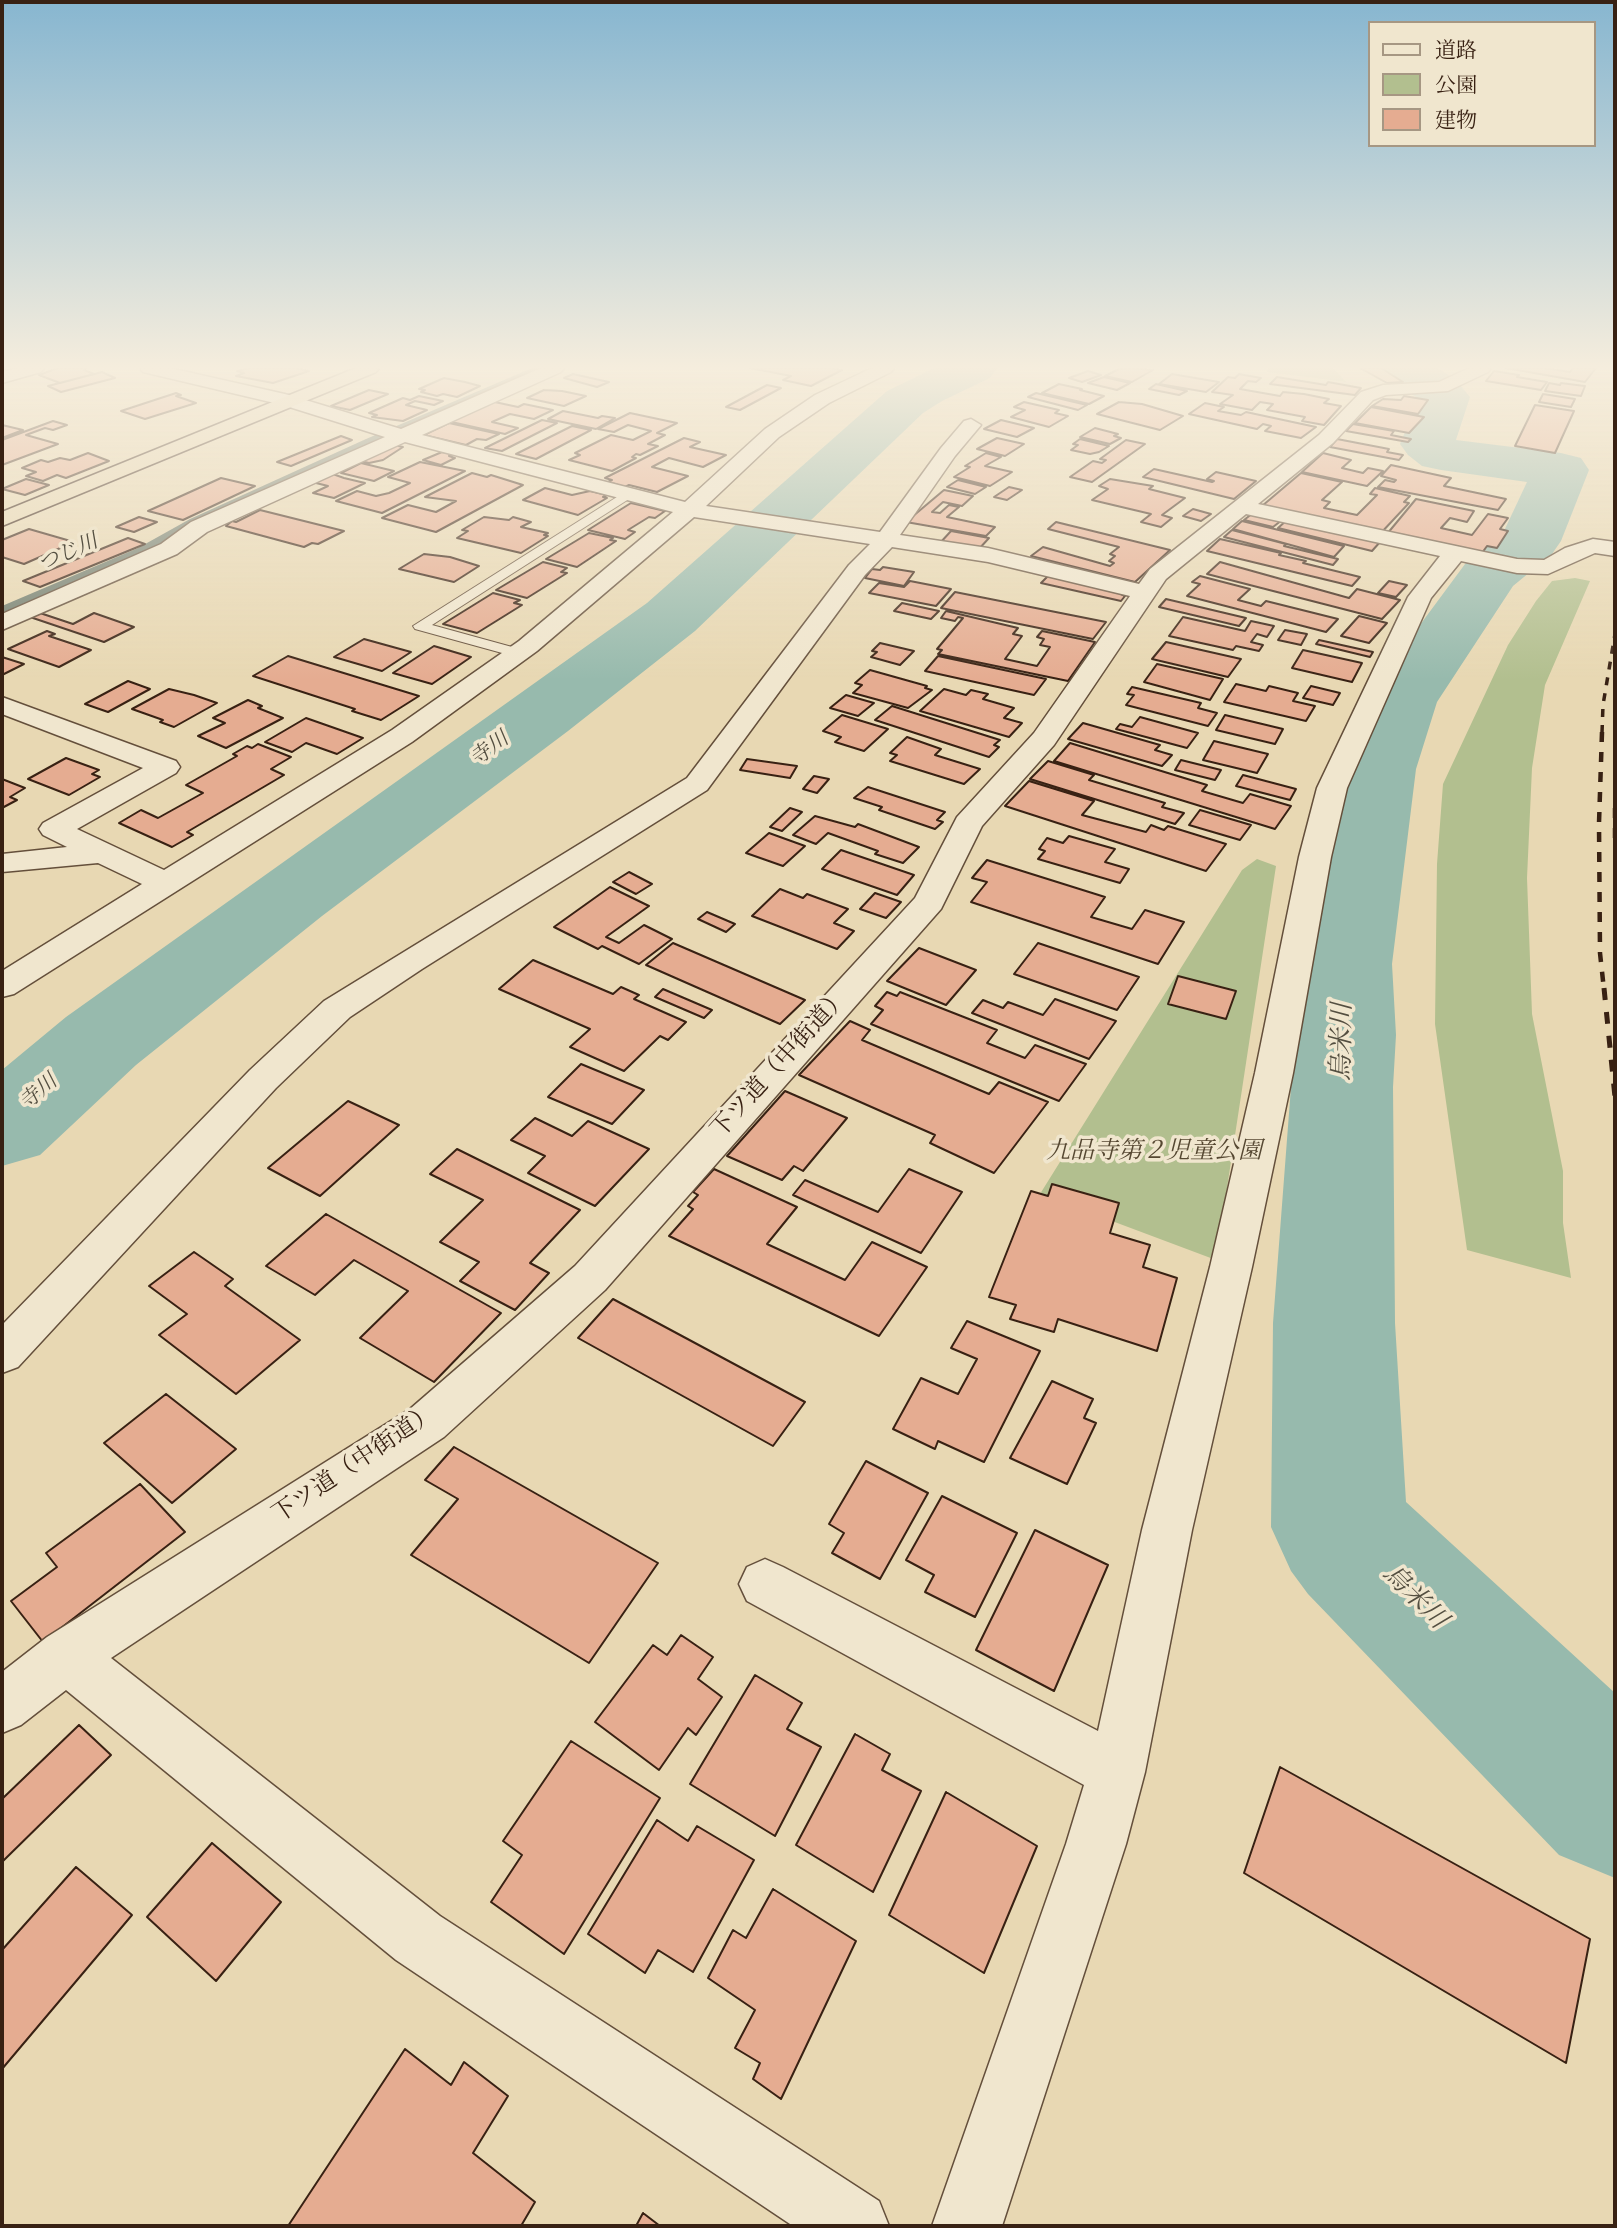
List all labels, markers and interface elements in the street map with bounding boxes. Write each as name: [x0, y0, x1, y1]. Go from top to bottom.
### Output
legend: [1368, 21, 1596, 147]
text: 道路: [1435, 37, 1477, 67]
text: 公園: [1435, 72, 1477, 102]
text: 建物: [1435, 107, 1477, 137]
water label: つじ川: [35, 531, 103, 579]
water label: 寺川: [467, 728, 515, 774]
street label: 下ツ道（中街道）: [707, 984, 857, 1146]
water label: 烏米川: [1329, 1003, 1361, 1081]
water label: 寺川: [16, 1071, 64, 1117]
park label: 九品寺第２児童公園: [1046, 1140, 1262, 1168]
street label: 下ツ道（中街道）: [268, 1400, 444, 1532]
water label: 烏米川: [1374, 1560, 1452, 1638]

